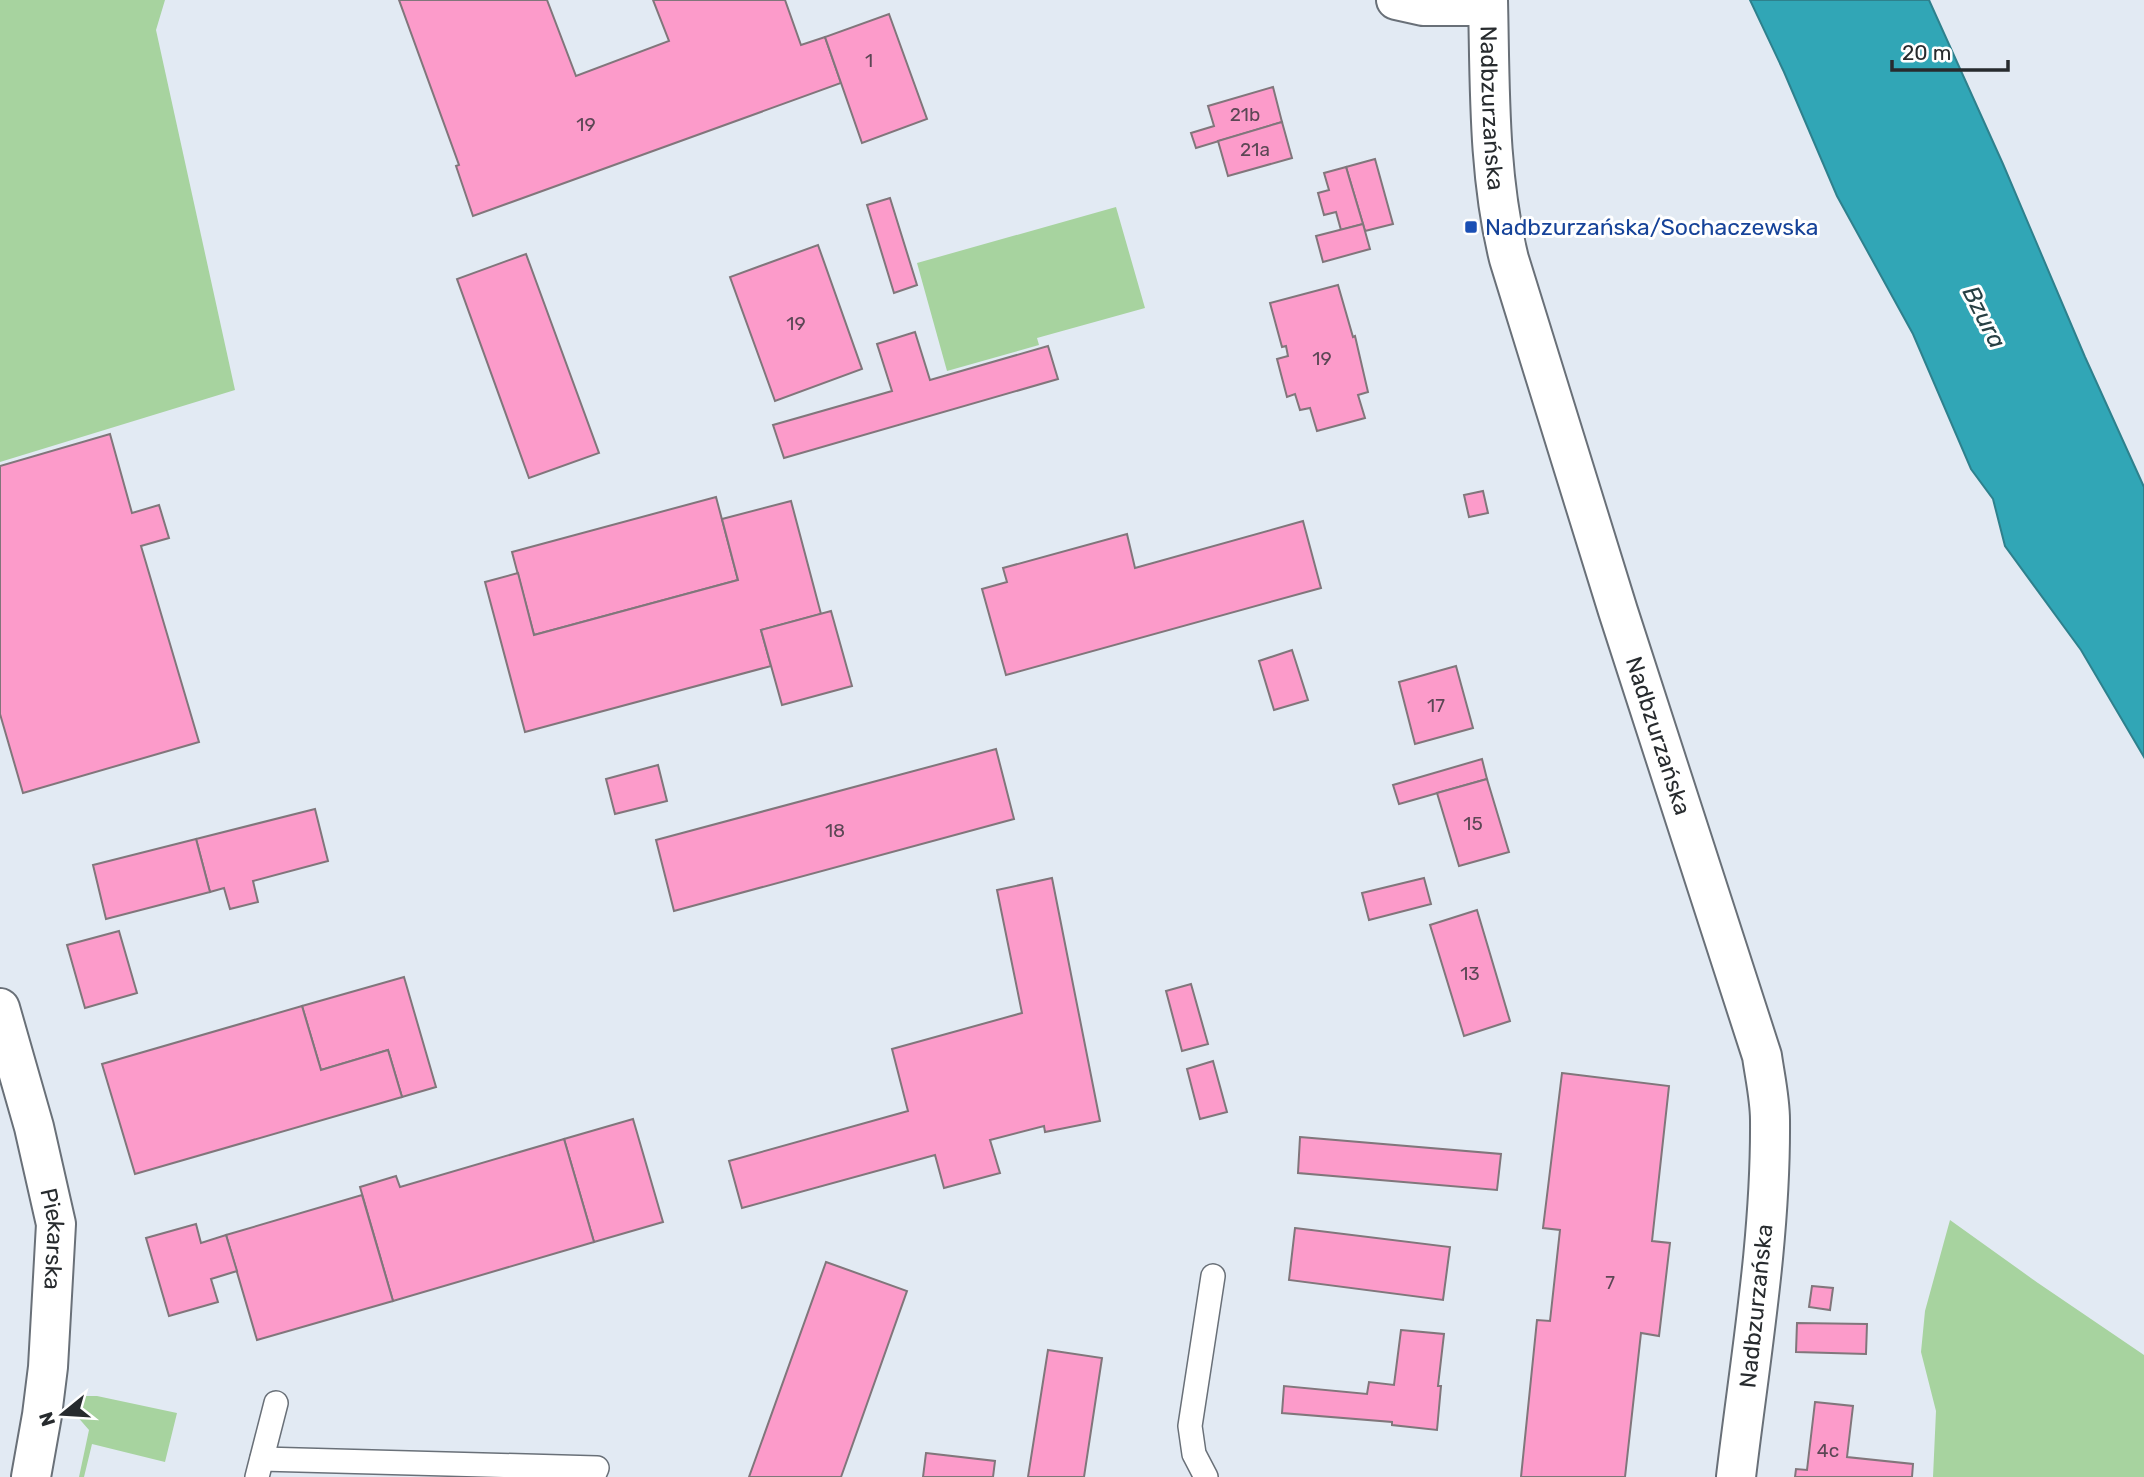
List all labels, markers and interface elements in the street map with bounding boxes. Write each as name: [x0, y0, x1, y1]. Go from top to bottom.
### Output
street label: Nadbzurzańska: [1475, 25, 1510, 192]
scale bar: [1892, 28, 2008, 72]
text: 20 m: [1902, 40, 1951, 65]
house number: 1: [865, 49, 873, 72]
house number: 21b: [1230, 103, 1260, 126]
house number: 19: [576, 113, 596, 136]
house number: 21a: [1240, 138, 1270, 161]
place label: Nadbzurzańska/Sochaczewska: [1485, 213, 1818, 241]
marker: Nadbzurzańska/Sochaczewska: [1463, 219, 1479, 235]
water label: Bzura: [1957, 281, 2011, 353]
house number: 19: [786, 312, 806, 335]
house number: 19: [1312, 347, 1332, 370]
street label: Nadbzurzańska: [1620, 653, 1697, 818]
house number: 17: [1427, 694, 1445, 717]
house number: 15: [1463, 812, 1483, 835]
house number: 18: [825, 819, 845, 842]
house number: 13: [1460, 962, 1480, 985]
street label: Piekarska: [34, 1185, 70, 1291]
street label: Nadbzurzańska: [1733, 1223, 1779, 1389]
house number: 7: [1605, 1271, 1615, 1294]
north arrow: [28, 1379, 98, 1449]
text: N: [34, 1409, 60, 1429]
house number: 4c: [1817, 1439, 1839, 1462]

